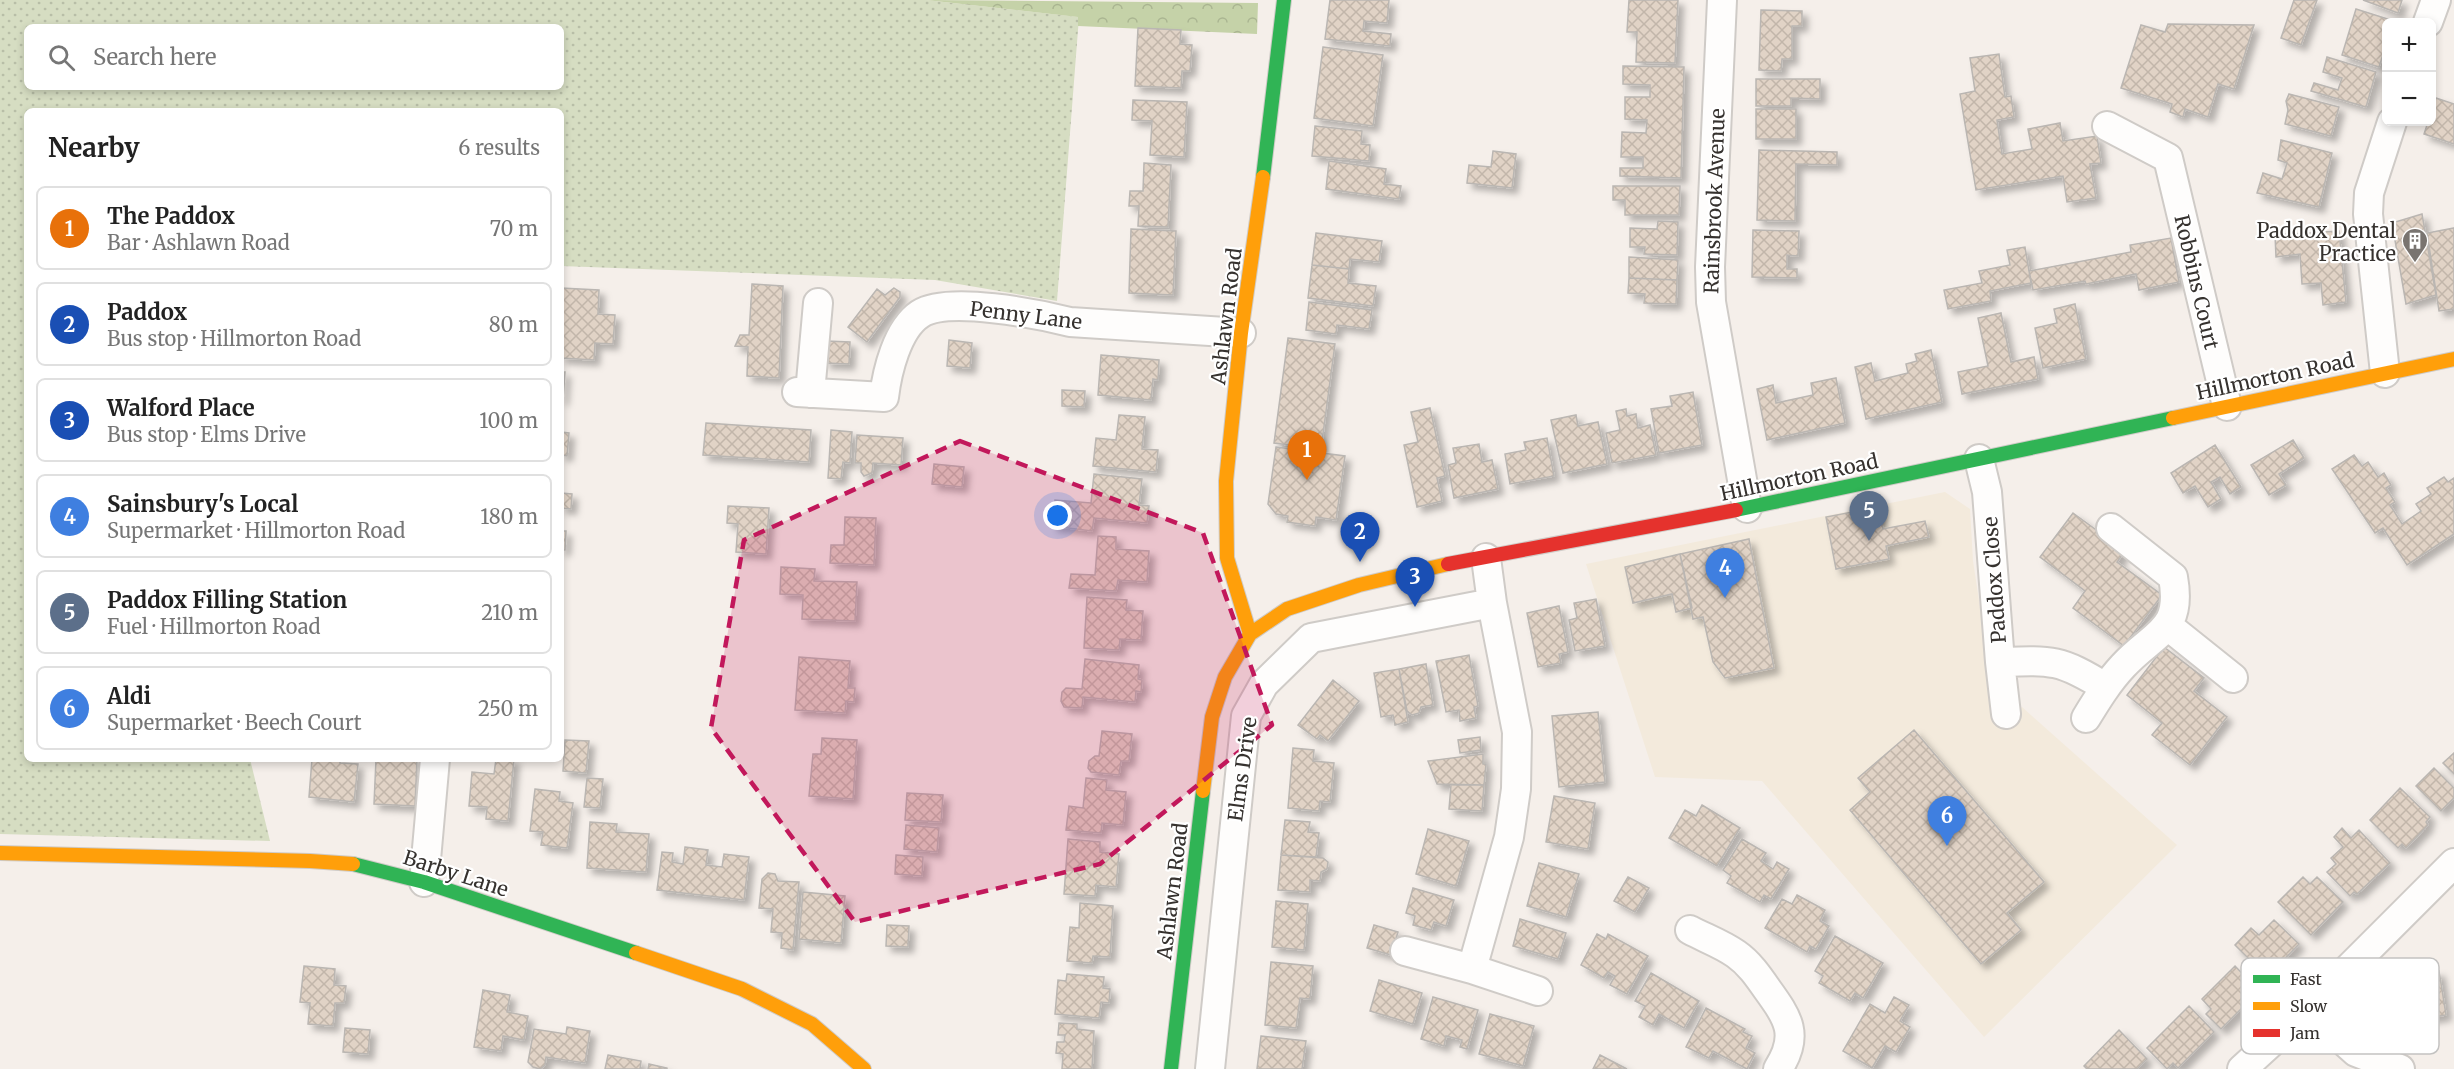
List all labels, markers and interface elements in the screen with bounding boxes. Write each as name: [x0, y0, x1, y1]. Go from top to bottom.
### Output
map controls: [2382, 18, 2436, 126]
button: +: [2382, 18, 2436, 72]
search box: [24, 24, 564, 90]
icon: search: [45, 41, 78, 74]
text: Search here: [93, 43, 216, 71]
button: −: [2382, 72, 2436, 126]
street label: Rainsbrook Avenue: [1698, 108, 1730, 294]
text: Nearby: [48, 131, 140, 164]
text: 6 results: [458, 135, 540, 160]
text: The Paddox: [107, 202, 235, 230]
street label: Robbins Court: [2169, 212, 2225, 352]
text: 1: [65, 216, 74, 241]
text: 70 m: [490, 216, 538, 241]
place label: Paddox Dental Practice: [2256, 218, 2396, 266]
building icon: Paddox Dental Practice: [2400, 226, 2430, 264]
text: Bar · Ashlawn Road: [107, 230, 290, 255]
street label: Ashlawn Road: [1205, 246, 1247, 387]
street label: Penny Lane: [968, 296, 1084, 334]
text: Paddox: [107, 298, 187, 326]
text: 2: [64, 312, 75, 337]
text: 80 m: [489, 312, 538, 337]
text: Bus stop · Hillmorton Road: [107, 326, 361, 351]
street label: Hillmorton Road: [2194, 347, 2356, 405]
text: Walford Place: [107, 394, 255, 422]
text: 3: [64, 408, 75, 433]
text: 100 m: [479, 408, 538, 433]
text: Bus stop · Elms Drive: [107, 422, 306, 447]
pin: 1: [1288, 430, 1326, 480]
street label: Hillmorton Road: [1718, 448, 1880, 506]
text: Sainsbury's Local: [107, 490, 298, 518]
pin: 5: [1850, 492, 1888, 541]
your location: [1043, 501, 1072, 530]
text: 4: [63, 504, 76, 529]
text: 180 m: [480, 504, 538, 529]
pin: 2: [1340, 512, 1380, 562]
street label: Paddox Close: [1977, 516, 2011, 644]
text: Supermarket · Hillmorton Road: [107, 518, 405, 543]
pin: 4: [1706, 548, 1744, 598]
pin: 3: [1396, 558, 1434, 607]
text: Paddox Filling Station: [107, 586, 347, 614]
text: 5: [64, 600, 75, 625]
text: 210 m: [481, 600, 538, 625]
text: Fuel · Hillmorton Road: [107, 614, 321, 639]
text: Aldi: [107, 682, 151, 710]
text: 6: [63, 696, 76, 721]
text: 250 m: [478, 696, 538, 721]
text: Supermarket · Beech Court: [107, 710, 362, 735]
street label: Elms Drive: [1222, 715, 1262, 823]
pin: 6: [1928, 796, 1966, 846]
street label: Ashlawn Road: [1151, 821, 1193, 962]
street label: Barby Lane: [400, 844, 512, 902]
legend: [2241, 958, 2439, 1054]
text: Fast: [2290, 969, 2323, 989]
text: Slow: [2290, 996, 2328, 1016]
text: Jam: [2289, 1023, 2320, 1043]

